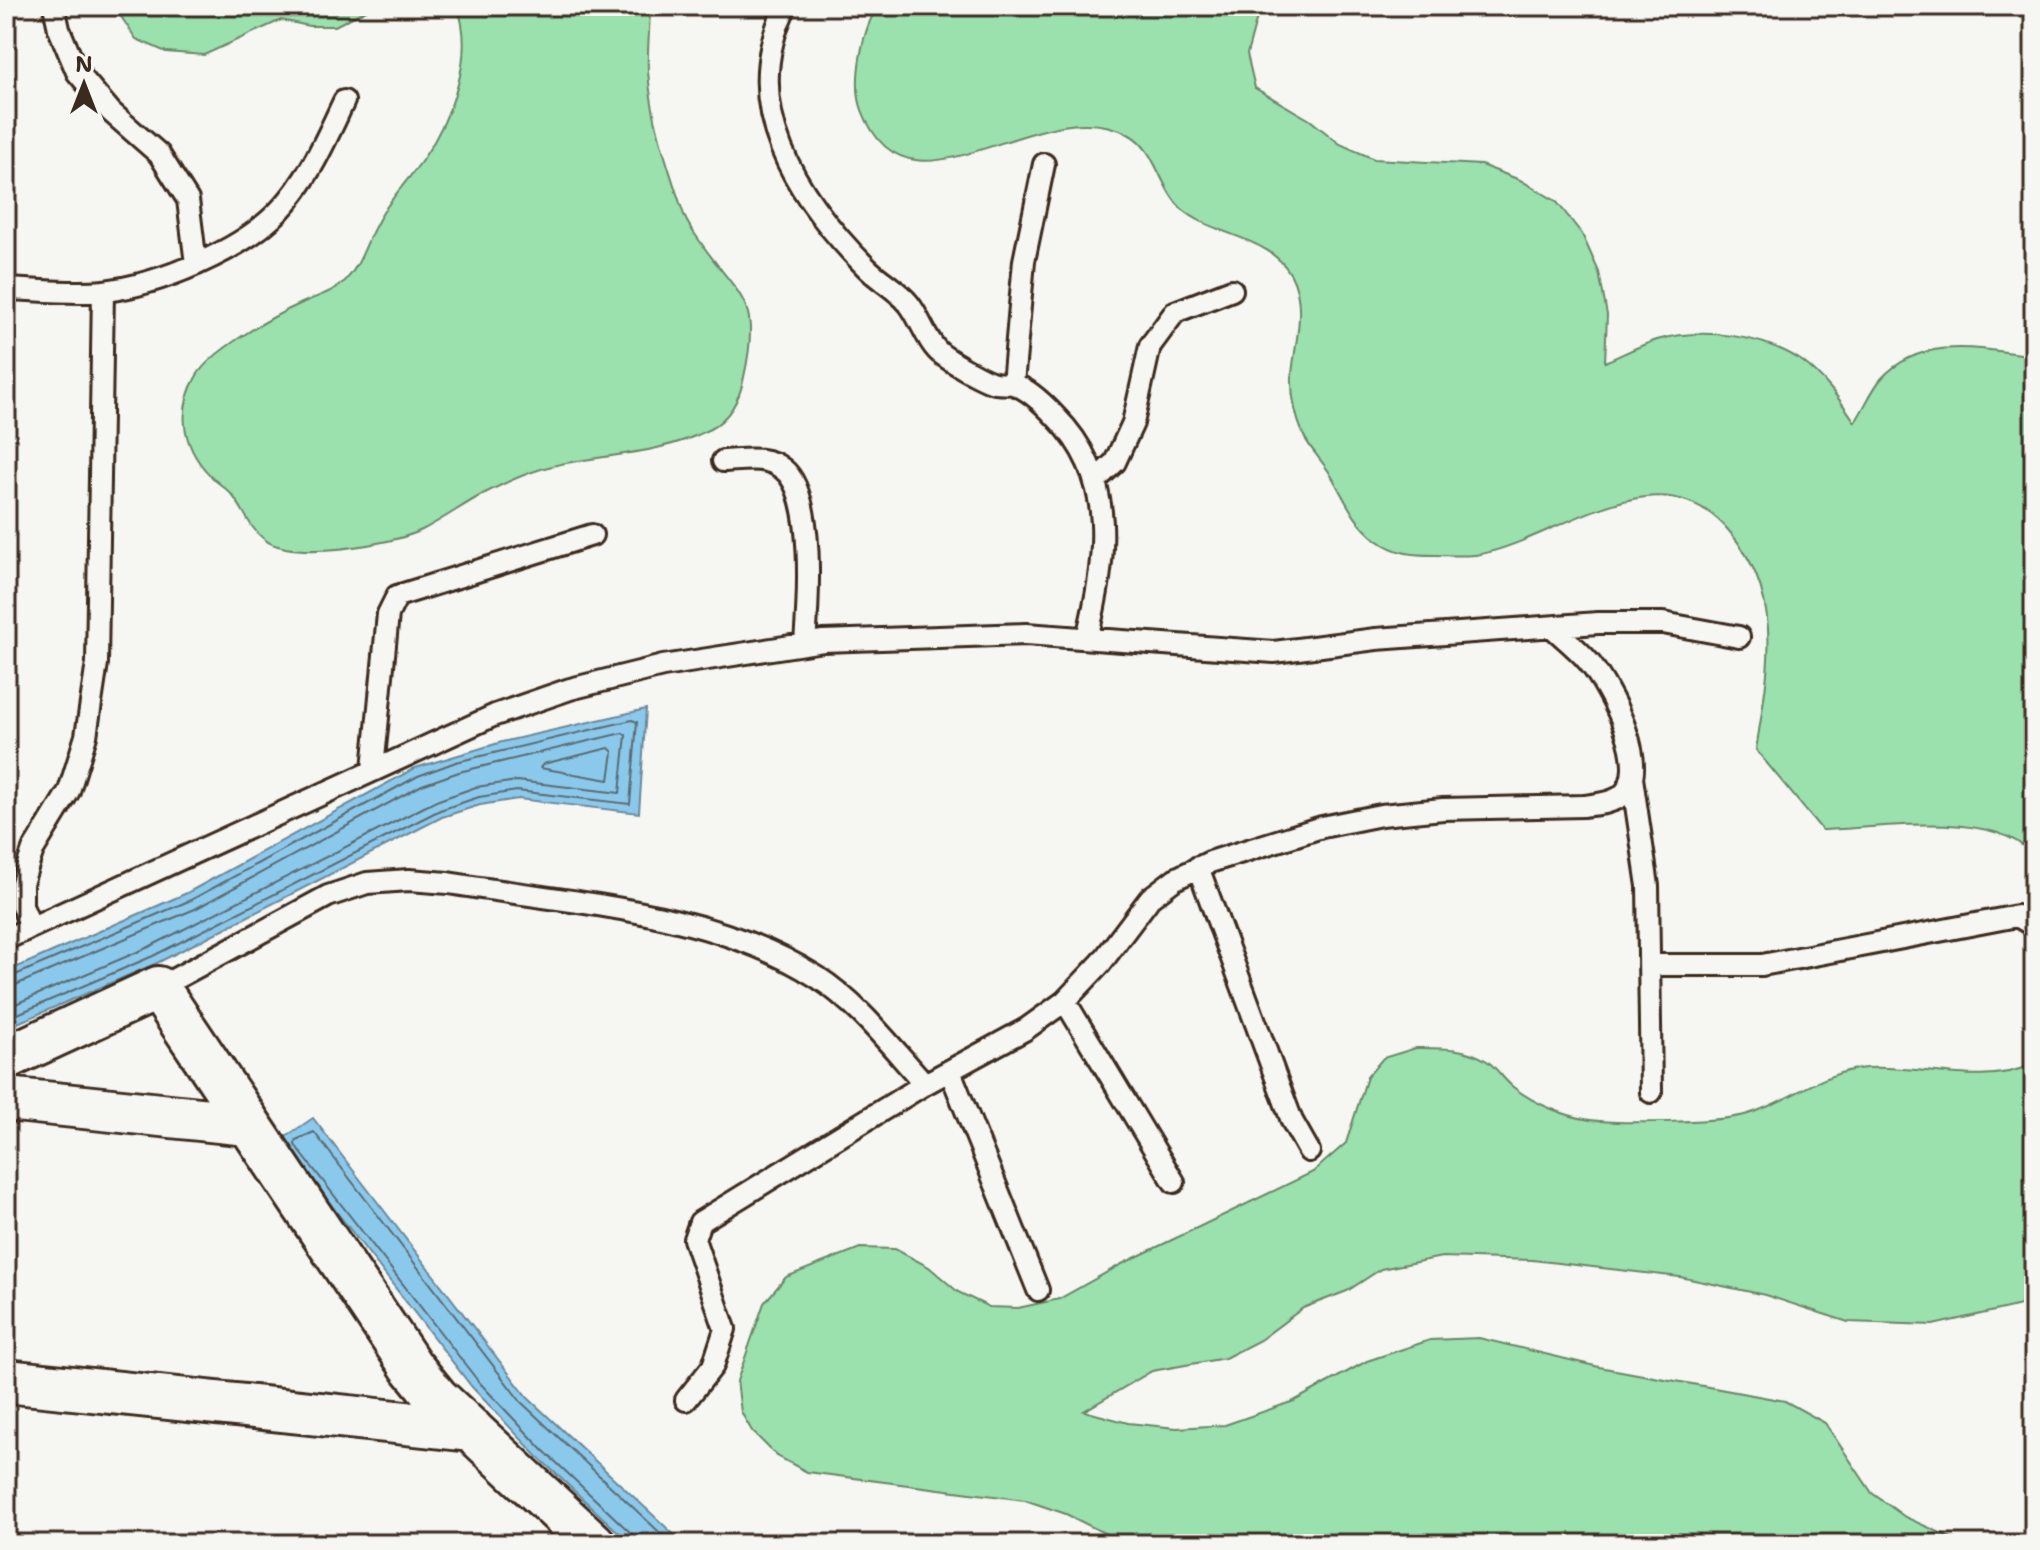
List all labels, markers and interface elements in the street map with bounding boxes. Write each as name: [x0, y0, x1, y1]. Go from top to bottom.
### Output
north arrow: [44, 44, 124, 124]
text: N: [75, 50, 93, 79]

